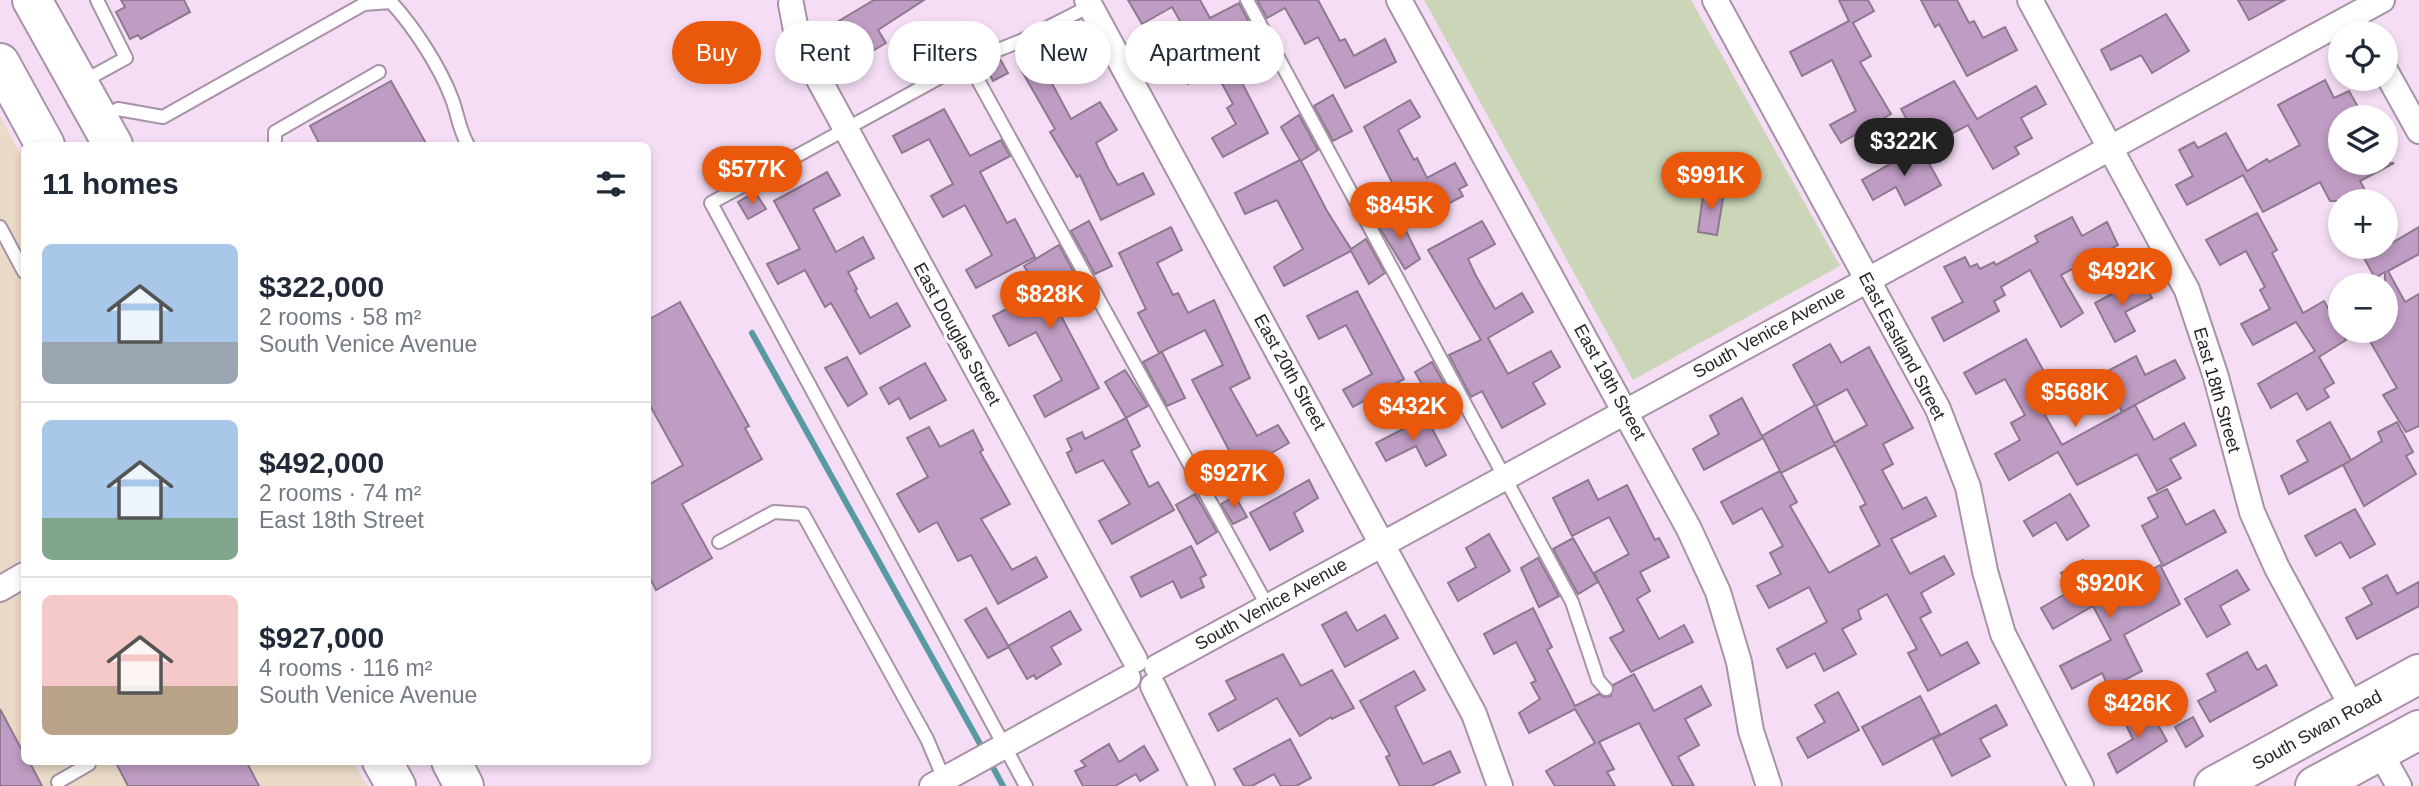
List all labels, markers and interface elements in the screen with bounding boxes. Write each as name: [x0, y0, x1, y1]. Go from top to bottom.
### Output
chip: Buy: [672, 21, 761, 84]
chip: Rent: [775, 21, 874, 84]
chip: Filters: [888, 21, 1001, 84]
chip: New: [1015, 21, 1111, 84]
chip: Apartment: [1125, 21, 1284, 84]
map controls: [2328, 21, 2398, 343]
button: locate: [2328, 21, 2398, 91]
button: layers: [2328, 105, 2398, 175]
pin: $322K: [1855, 118, 1953, 178]
text: $322K: [1870, 128, 1938, 154]
pin: $577K: [703, 146, 801, 206]
pin: $991K: [1662, 152, 1760, 212]
text: $577K: [718, 156, 786, 182]
text: $991K: [1677, 162, 1745, 188]
icon: filters: [592, 165, 630, 203]
text: 11 homes: [42, 167, 179, 200]
pin: $845K: [1351, 182, 1449, 242]
button: +: [2328, 189, 2398, 259]
text: $845K: [1366, 192, 1434, 218]
pin: $492K: [2073, 248, 2171, 308]
text: $492K: [2088, 258, 2156, 284]
street label: East Douglas Street: [909, 259, 1005, 409]
street label: East Eastland Street: [1855, 269, 1949, 423]
text: $322,000: [259, 270, 384, 303]
icon: home: [98, 272, 182, 356]
pin: $828K: [1001, 272, 1099, 331]
button: −: [2328, 273, 2398, 343]
text: $828K: [1016, 281, 1084, 307]
street label: South Venice Avenue: [1689, 282, 1849, 382]
text: 2 rooms · 58 m²: [259, 304, 421, 330]
street label: East 20th Street: [1250, 311, 1330, 433]
street label: East 19th Street: [1570, 321, 1650, 443]
street label: East 18th Street: [2190, 325, 2244, 455]
text: South Venice Avenue: [259, 331, 477, 357]
pin: $568K: [2026, 370, 2124, 429]
text: $568K: [2041, 379, 2109, 405]
pin: $432K: [1364, 384, 1462, 443]
text: $432K: [1379, 393, 1447, 419]
text: $492,000: [259, 446, 384, 479]
icon: home: [98, 448, 182, 532]
pin: $927K: [1185, 450, 1283, 510]
text: $927K: [1200, 460, 1268, 486]
text: 2 rooms · 74 m²: [259, 480, 421, 506]
text: East 18th Street: [259, 507, 424, 533]
street label: South Venice Avenue: [1191, 554, 1351, 654]
pin: $920K: [2061, 560, 2159, 620]
text: $920K: [2076, 570, 2144, 596]
text: $927,000: [259, 621, 384, 654]
icon: home: [98, 623, 182, 707]
text: 4 rooms · 116 m²: [259, 655, 432, 681]
pin: $426K: [2089, 680, 2187, 740]
text: South Venice Avenue: [259, 682, 477, 708]
street label: South Swan Road: [2249, 686, 2385, 774]
text: $426K: [2104, 690, 2172, 716]

